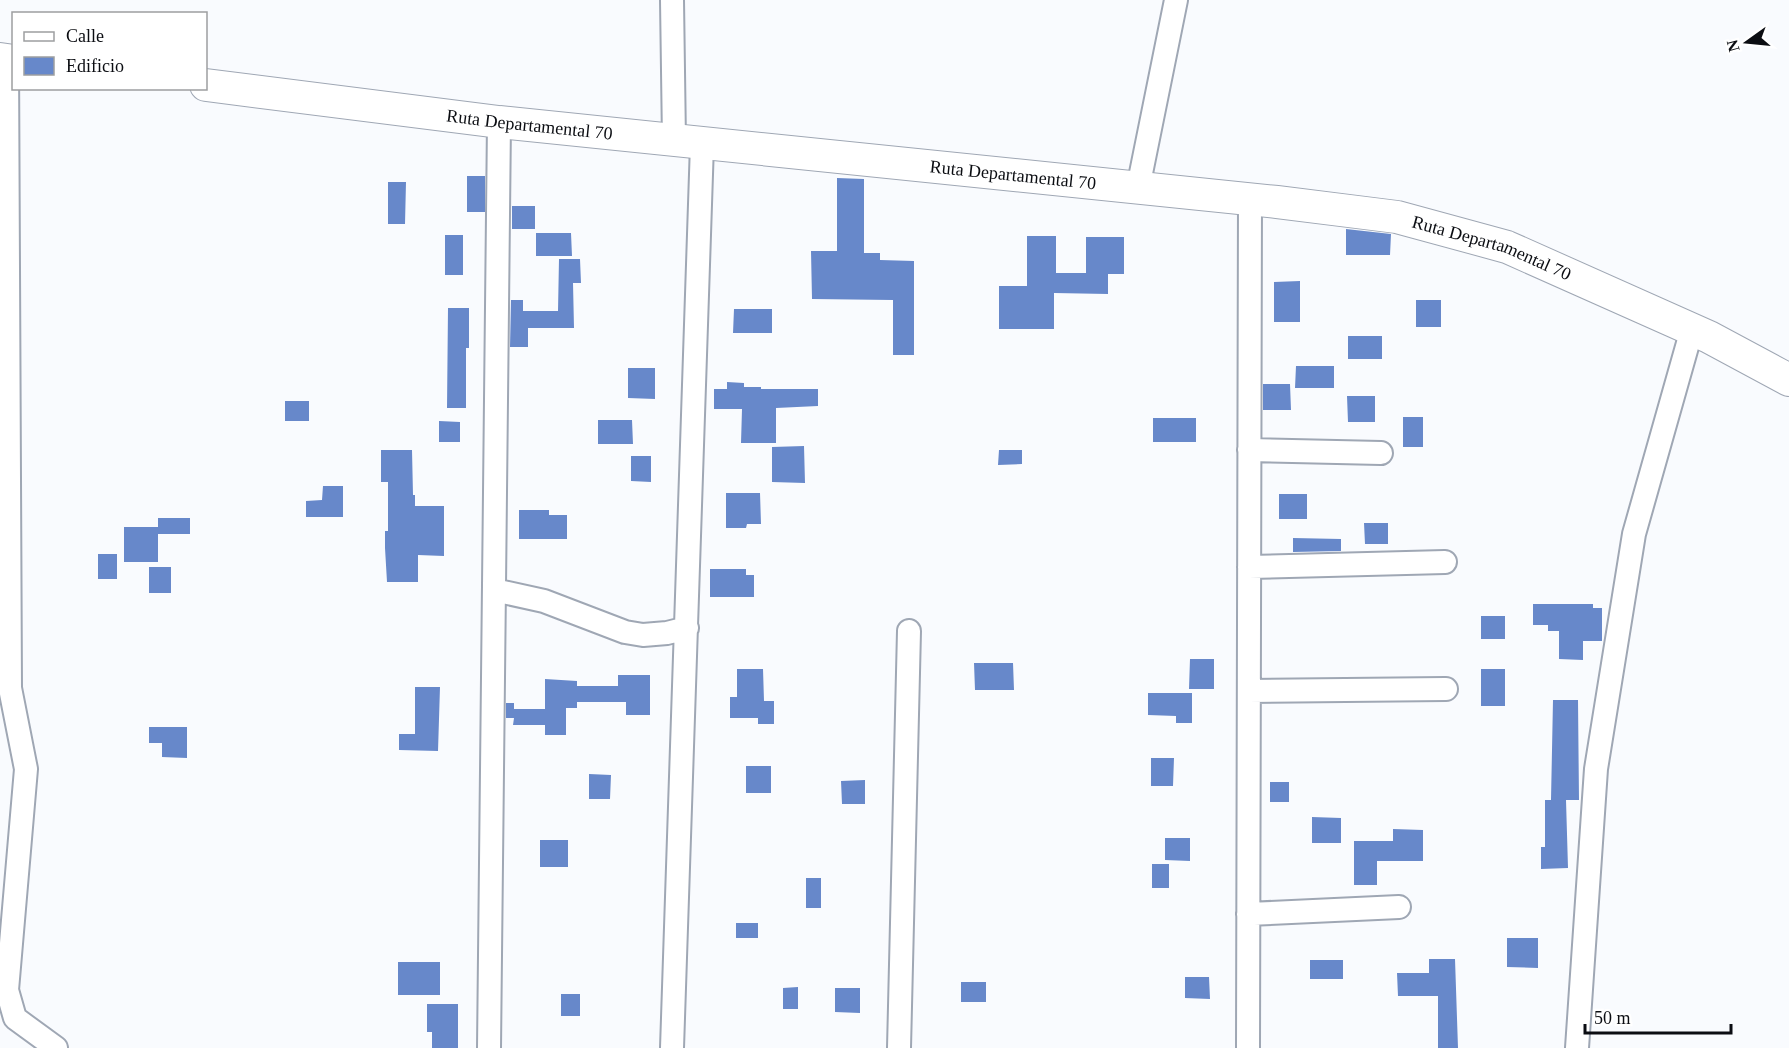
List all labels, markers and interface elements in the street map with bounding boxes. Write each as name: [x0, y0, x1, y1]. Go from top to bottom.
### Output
legend: [12, 12, 207, 90]
north arrow: [1717, 12, 1777, 72]
text: Calle: [66, 26, 104, 46]
text: N: [1723, 38, 1743, 54]
text: Edificio: [66, 56, 124, 76]
street label: Ruta Departamental 70: [445, 105, 614, 144]
street label: Ruta Departamental 70: [929, 156, 1097, 193]
street label: Ruta Departamental 70: [1410, 212, 1574, 284]
scale bar: [1585, 997, 1730, 1035]
text: 50 m: [1594, 1008, 1631, 1028]

